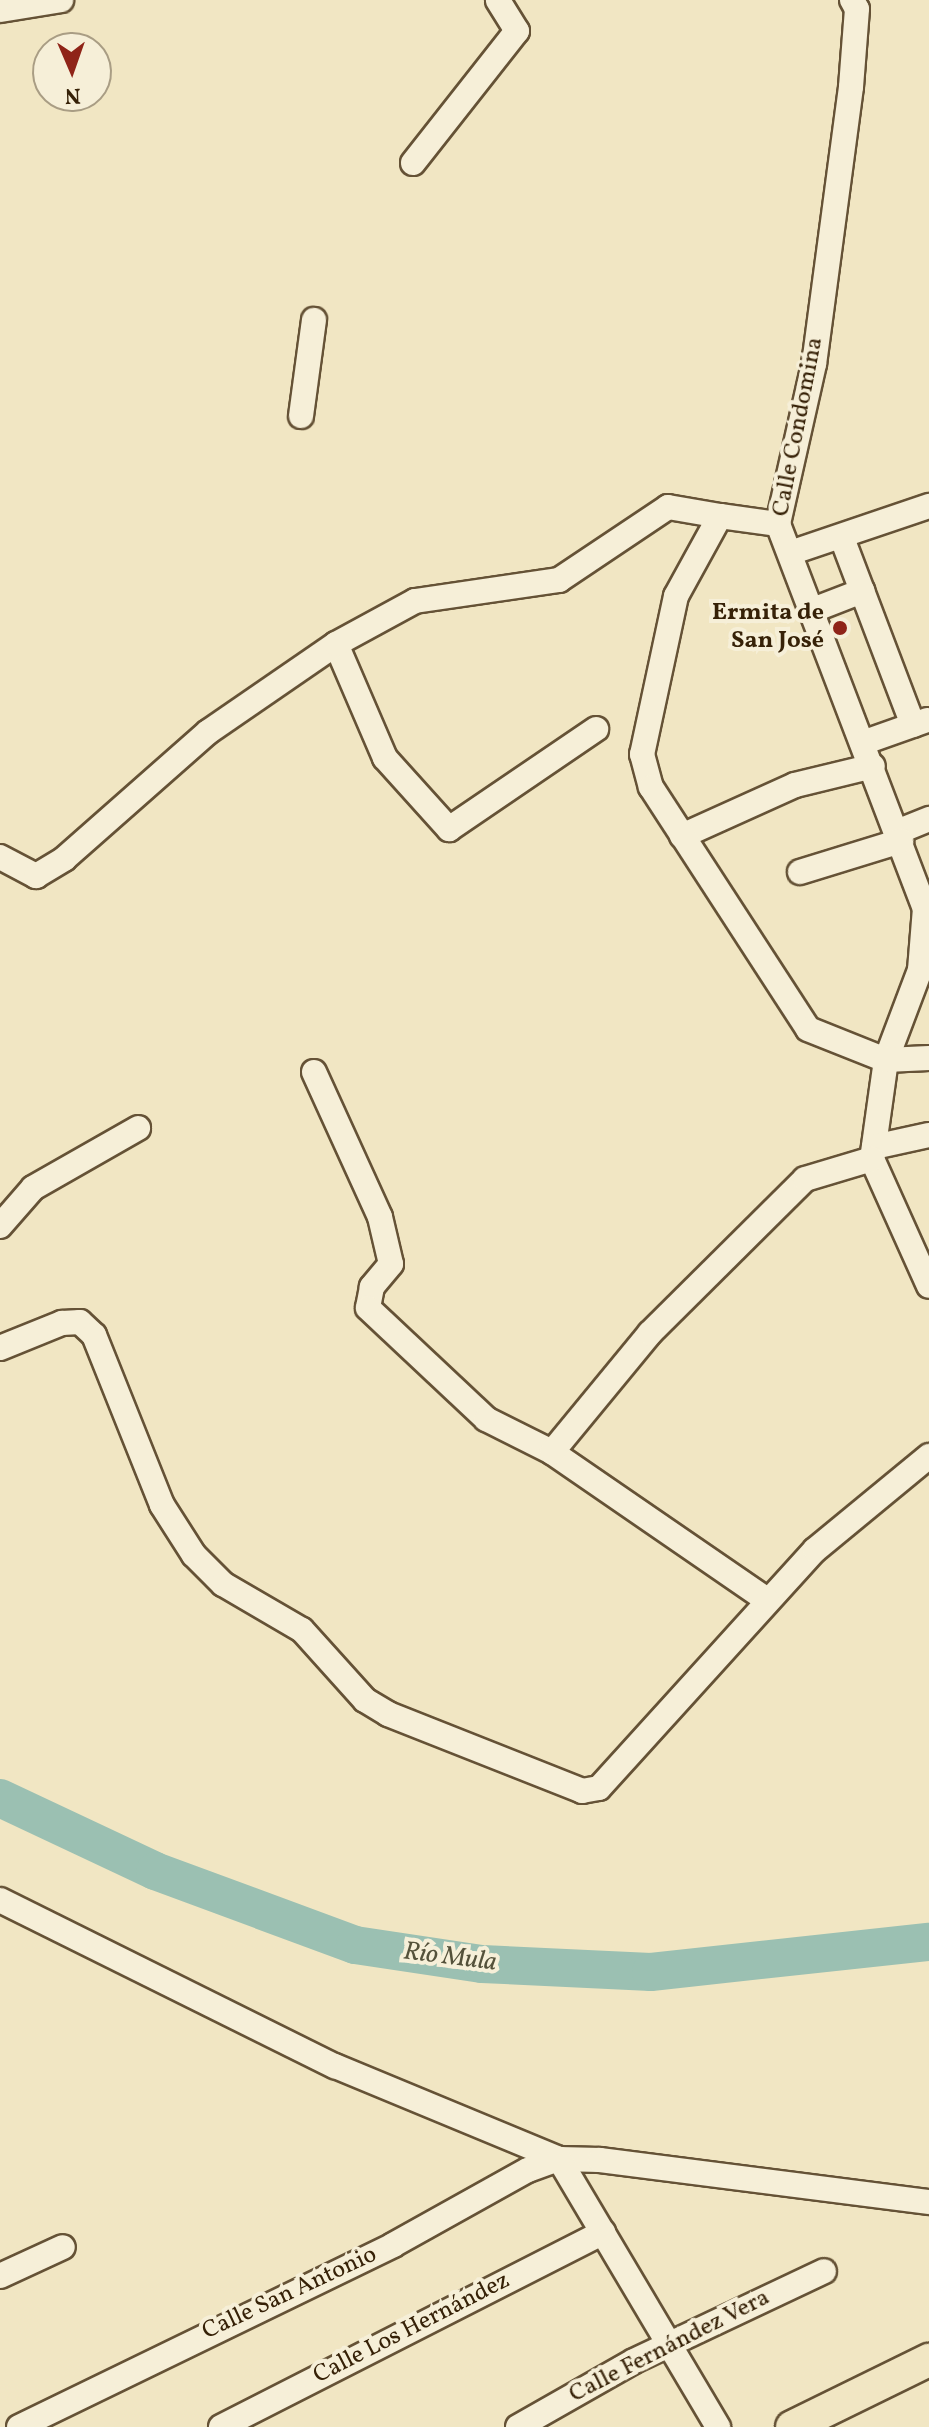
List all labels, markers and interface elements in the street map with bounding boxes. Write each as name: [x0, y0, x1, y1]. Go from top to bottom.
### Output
north arrow: [32, 32, 112, 112]
text: N: [64, 79, 81, 110]
street label: Calle Condomina: [768, 335, 830, 519]
place label: Ermita de San José: [712, 600, 824, 656]
marker: Ermita de San José: [831, 619, 849, 637]
water label: Río Mula: [402, 1937, 498, 1979]
street label: Calle San Antonio: [198, 2241, 382, 2347]
street label: Calle Los Hernández: [309, 2267, 515, 2391]
street label: Calle Fernández Vera: [565, 2284, 775, 2410]

